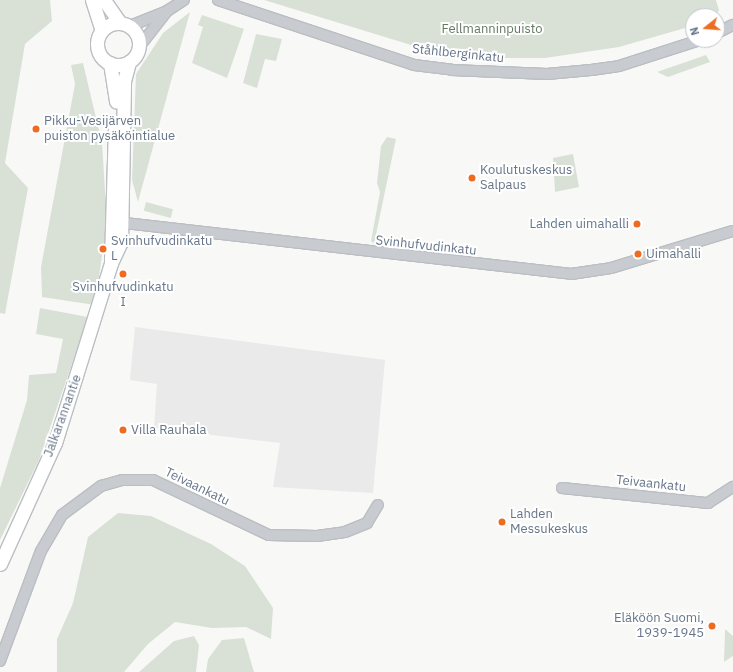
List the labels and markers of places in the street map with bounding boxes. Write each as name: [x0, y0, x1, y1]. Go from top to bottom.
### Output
place label: Pikku-Vesijärven puiston pysäköintialue: [44, 114, 175, 145]
marker: Pikku-Vesijärven puiston pysäköintialue: [31, 124, 41, 134]
place label: Koulutuskeskus Salpaus: [480, 163, 572, 194]
marker: Koulutuskeskus Salpaus: [467, 173, 477, 183]
place label: Lahden uimahalli: [530, 216, 629, 232]
marker: Lahden uimahalli: [632, 219, 642, 229]
place label: Svinhufvudinkatu L: [111, 234, 212, 265]
marker: Svinhufvudinkatu L: [98, 244, 108, 254]
place label: Uimahalli: [646, 246, 701, 262]
marker: Uimahalli: [633, 249, 643, 259]
marker: Svinhufvudinkatu I: [118, 269, 128, 279]
place label: Svinhufvudinkatu I: [72, 280, 174, 311]
place label: Villa Rauhala: [131, 422, 207, 438]
marker: Villa Rauhala: [118, 425, 128, 435]
place label: Lahden Messukeskus: [510, 507, 588, 538]
marker: Lahden Messukeskus: [497, 517, 507, 527]
place label: Eläköön Suomi, 1939-1945: [614, 611, 704, 642]
marker: Eläköön Suomi, 1939-1945: [707, 621, 717, 631]

